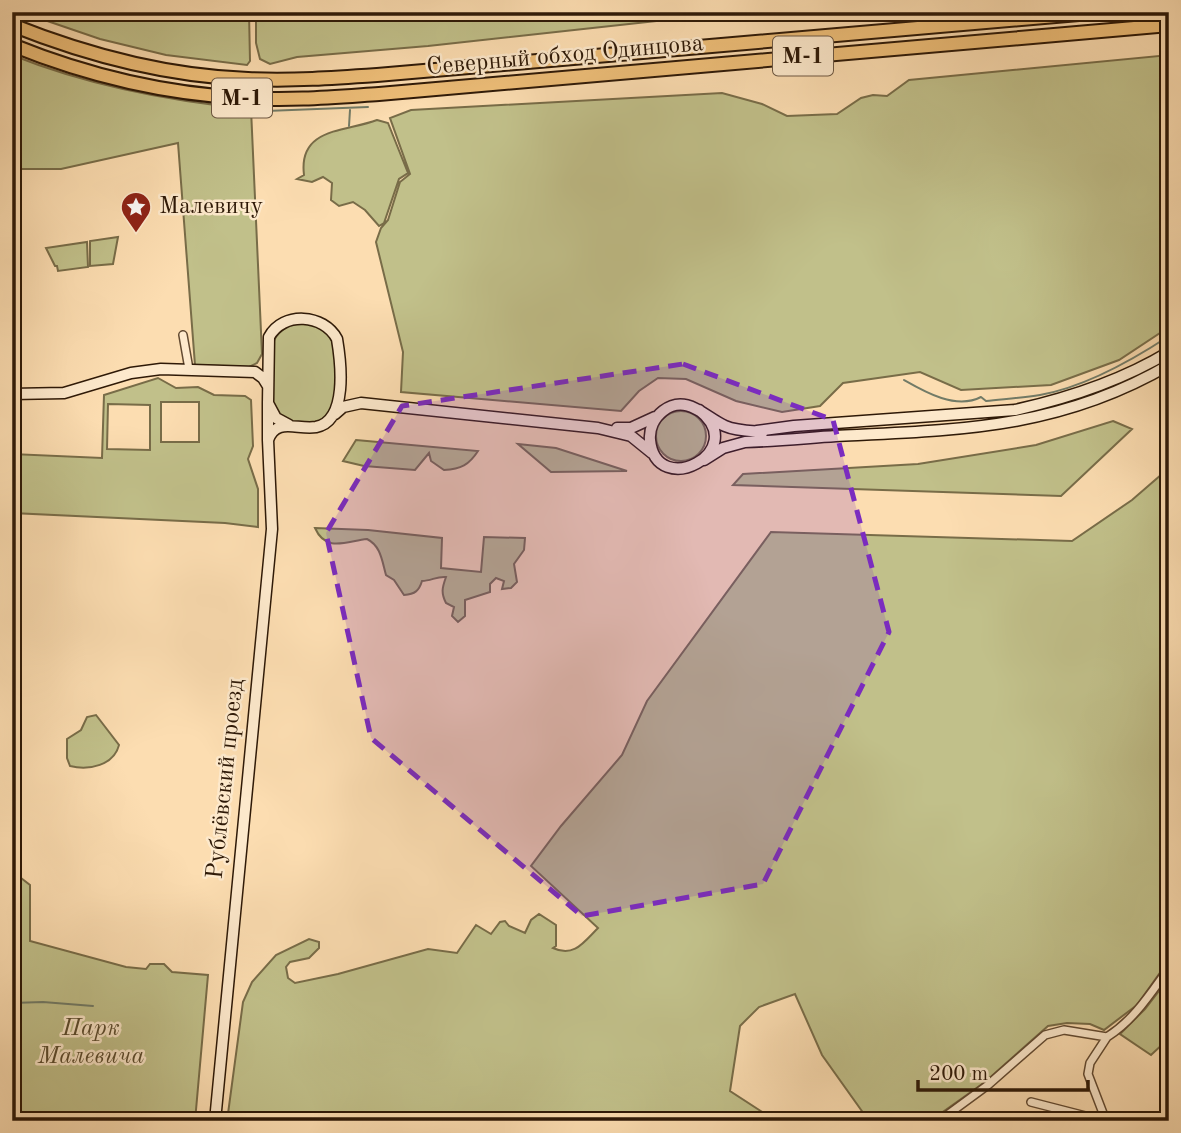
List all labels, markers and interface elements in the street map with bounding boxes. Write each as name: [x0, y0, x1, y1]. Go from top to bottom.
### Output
street label: Северный обход Одинцова: [426, 32, 705, 80]
road number: М-1: [773, 36, 833, 76]
road number: М-1: [212, 78, 272, 118]
place icon: Малевичу: [119, 190, 153, 234]
place label: Малевичу: [159, 195, 264, 219]
street label: Рублёвский проезд: [204, 677, 248, 880]
park label: Парк Малевича: [37, 1017, 144, 1069]
scale bar: [918, 1049, 1088, 1093]
text: 200 m: [929, 1064, 988, 1085]

